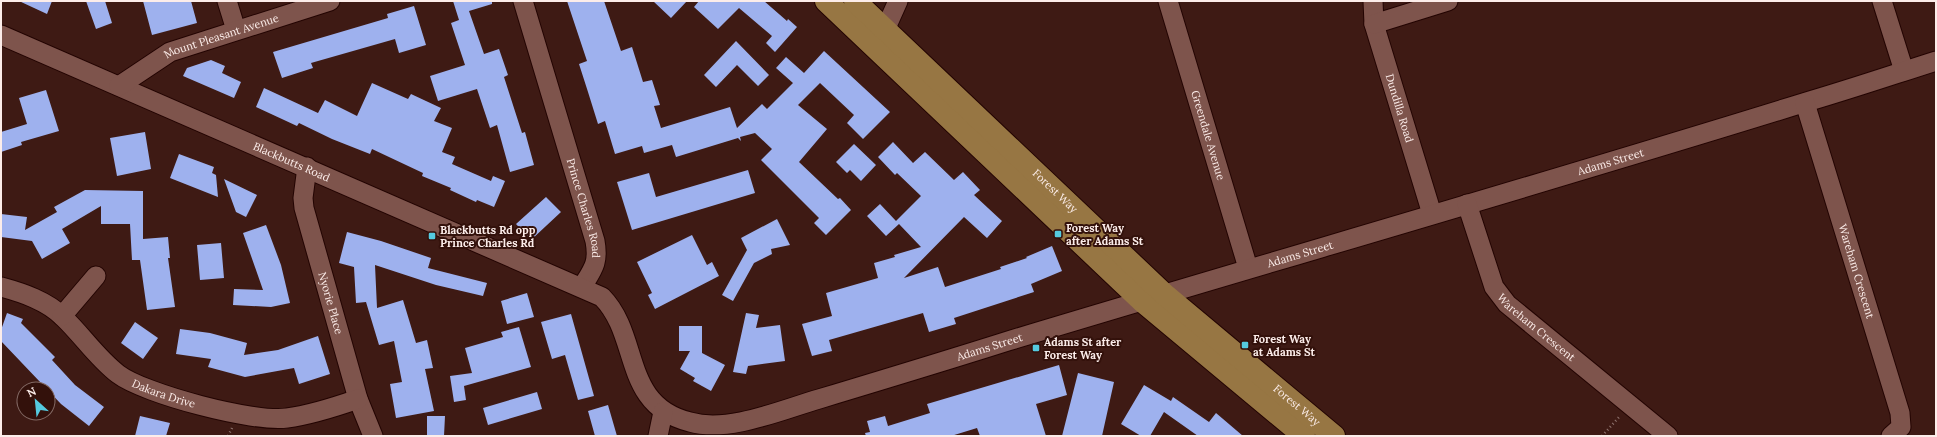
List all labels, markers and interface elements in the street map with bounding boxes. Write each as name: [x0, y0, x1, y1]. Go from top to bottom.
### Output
street label: Mount Pleasant Avenue: [161, 11, 280, 61]
street label: Dundilla Road: [1383, 72, 1417, 145]
street label: Greendale Avenue: [1188, 88, 1228, 182]
street label: Blackbutts Road: [251, 139, 333, 185]
street label: Adams Street: [1575, 145, 1646, 179]
street label: Prince Charles Road: [564, 156, 603, 259]
street label: Forest Way: [1030, 166, 1081, 216]
place label: Forest Way after Adams St: [1066, 221, 1144, 248]
street label: Wareham Crescent: [1836, 222, 1878, 321]
place label: Blackbutts Rd opp Prince Charles Rd: [440, 223, 536, 250]
marker: Forest Way after Adams St: [1053, 229, 1063, 239]
marker: Blackbutts Rd opp Prince Charles Rd: [427, 231, 437, 241]
street label: Adams Street: [1264, 237, 1335, 271]
street label: Nyorie Place: [315, 270, 346, 336]
street label: Wareham Crescent: [1494, 290, 1579, 365]
street label: Adams Street: [954, 330, 1025, 364]
place label: Forest Way at Adams St: [1253, 332, 1316, 359]
place label: Adams St after Forest Way: [1044, 335, 1122, 362]
marker: Forest Way at Adams St: [1240, 340, 1250, 350]
marker: Adams St after Forest Way: [1031, 343, 1041, 353]
street label: Dakara Drive: [130, 376, 197, 411]
north arrow: [16, 381, 56, 421]
street label: Forest Way: [1270, 381, 1323, 429]
text: N: [24, 384, 39, 400]

